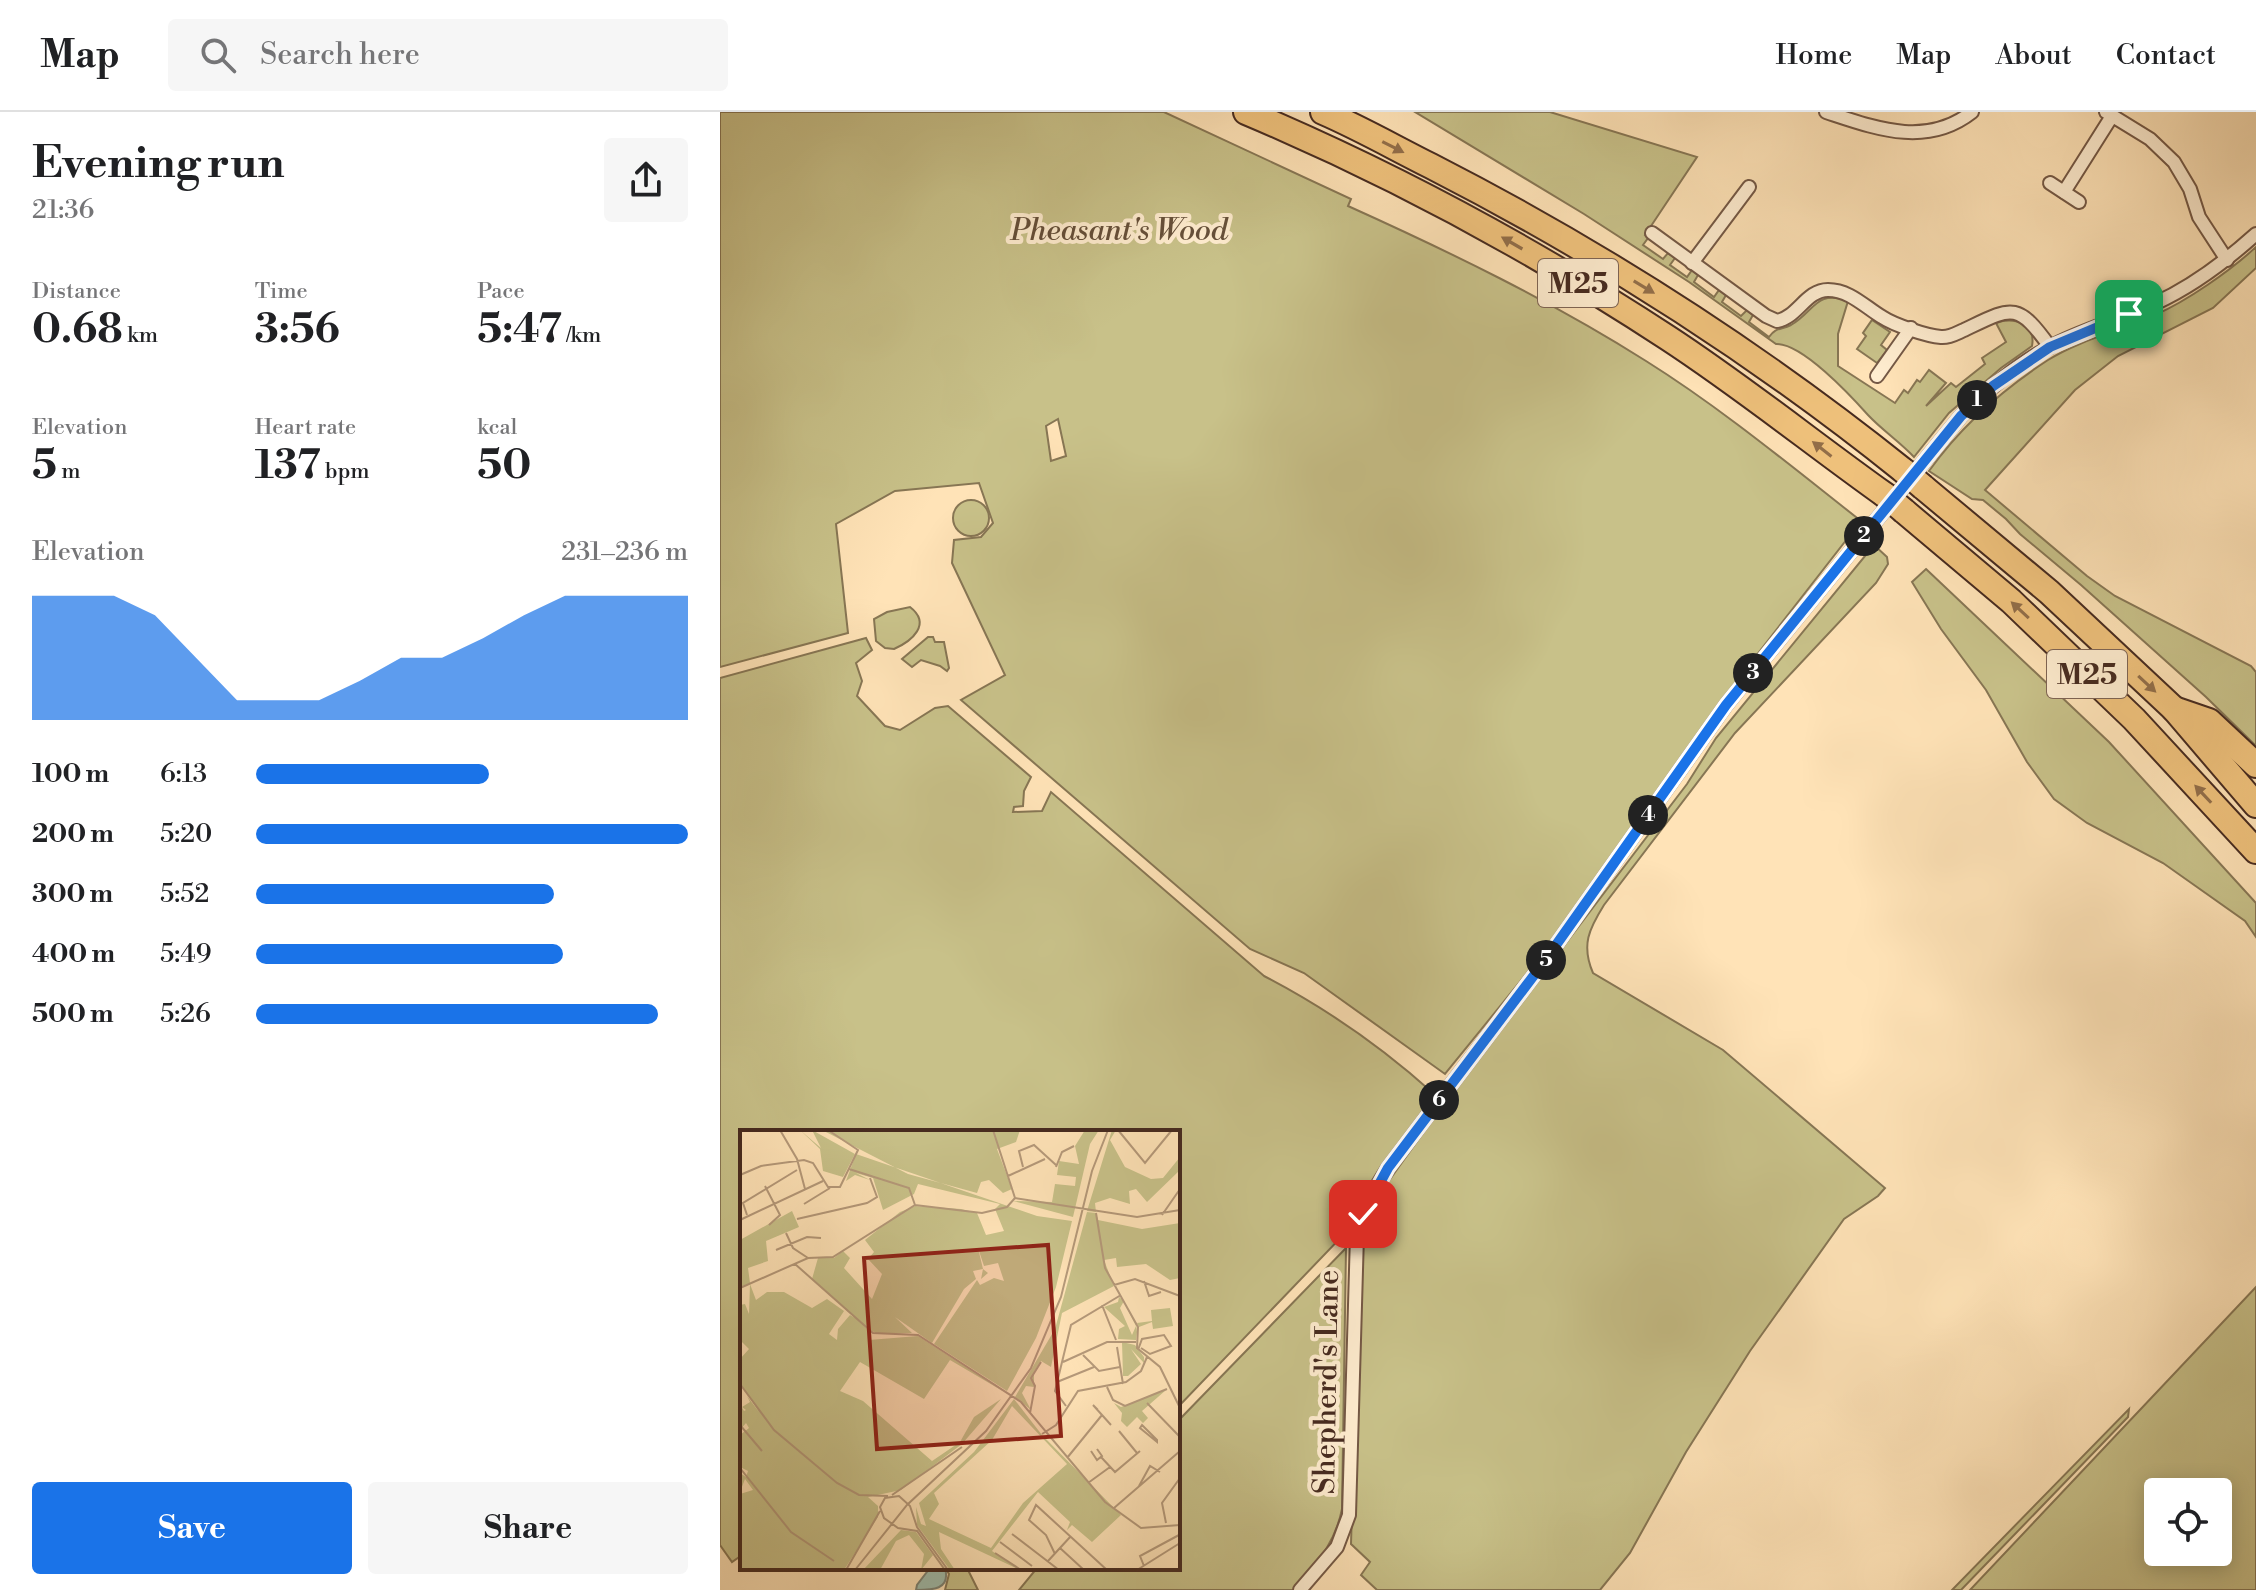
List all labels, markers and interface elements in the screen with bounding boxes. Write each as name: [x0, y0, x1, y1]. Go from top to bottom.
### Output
search box: [168, 19, 728, 91]
text: Map: [40, 32, 120, 79]
icon: search: [196, 33, 240, 77]
text: Search here: [260, 36, 420, 74]
text: Home: [1776, 38, 1852, 73]
text: Map: [1896, 38, 1951, 73]
text: About: [1995, 38, 2072, 73]
text: Contact: [2116, 38, 2216, 73]
text: Evening run: [32, 136, 285, 191]
button: share: [604, 138, 688, 222]
one-way arrow: [1381, 140, 1404, 153]
text: 21:36: [32, 194, 94, 226]
park label: Pheasant's Wood: [1010, 212, 1229, 250]
one-way arrow: [1501, 237, 1523, 251]
road number: M25: [1538, 259, 1618, 307]
text: Distance: [32, 278, 121, 305]
text: Time: [255, 278, 308, 305]
text: Pace: [477, 278, 525, 305]
one-way arrow: [1633, 279, 1655, 293]
pin: [2095, 280, 2163, 348]
icon: arrive: [2107, 292, 2151, 336]
text: 0.68: [32, 305, 123, 355]
text: 3:56: [255, 305, 340, 355]
text: 5:47: [477, 305, 562, 355]
text: km: [123, 322, 158, 349]
text: /km: [562, 322, 601, 349]
pin: 1: [1957, 380, 1997, 420]
text: 1: [1972, 386, 1982, 413]
text: Elevation: [32, 414, 127, 441]
text: Heart rate: [255, 414, 356, 441]
text: kcal: [477, 414, 517, 441]
text: 5: [32, 441, 57, 491]
text: 137: [255, 441, 321, 491]
text: 50: [477, 441, 531, 491]
one-way arrow: [1812, 441, 1832, 457]
text: m: [57, 458, 81, 485]
text: bpm: [321, 458, 370, 485]
pin: 2: [1844, 516, 1884, 556]
text: 2: [1857, 522, 1871, 549]
text: Elevation: [32, 536, 145, 568]
text: 231–236 m: [561, 536, 688, 568]
one-way arrow: [2011, 601, 2030, 619]
road number: M25: [2047, 650, 2127, 698]
pin: 3: [1733, 653, 1773, 693]
text: 3: [1746, 659, 1760, 686]
one-way arrow: [2138, 674, 2157, 692]
text: 100 m: [32, 758, 109, 790]
text: 6:13: [160, 758, 207, 790]
one-way arrow: [2195, 784, 2213, 803]
pin: 4: [1628, 795, 1668, 835]
text: 4: [1641, 801, 1655, 828]
text: 200 m: [32, 818, 114, 850]
text: 5:20: [160, 818, 212, 850]
text: 300 m: [32, 878, 113, 910]
text: 5:52: [160, 878, 209, 910]
text: 400 m: [32, 938, 115, 970]
text: 5:49: [160, 938, 211, 970]
pin: 5: [1526, 940, 1566, 980]
text: 5: [1539, 946, 1553, 973]
text: 500 m: [32, 998, 114, 1030]
text: 5:26: [160, 998, 211, 1030]
pin: 6: [1419, 1080, 1459, 1120]
text: 6: [1432, 1086, 1446, 1113]
inset map: [740, 1130, 1180, 1570]
pin: [1329, 1180, 1397, 1248]
icon: check: [1341, 1192, 1385, 1236]
street label: Shepherd's Lane: [1306, 1269, 1348, 1495]
map controls: [2144, 1478, 2232, 1566]
button: locate: [2144, 1478, 2232, 1566]
button: Save: [32, 1482, 352, 1574]
button: Share: [368, 1482, 688, 1574]

